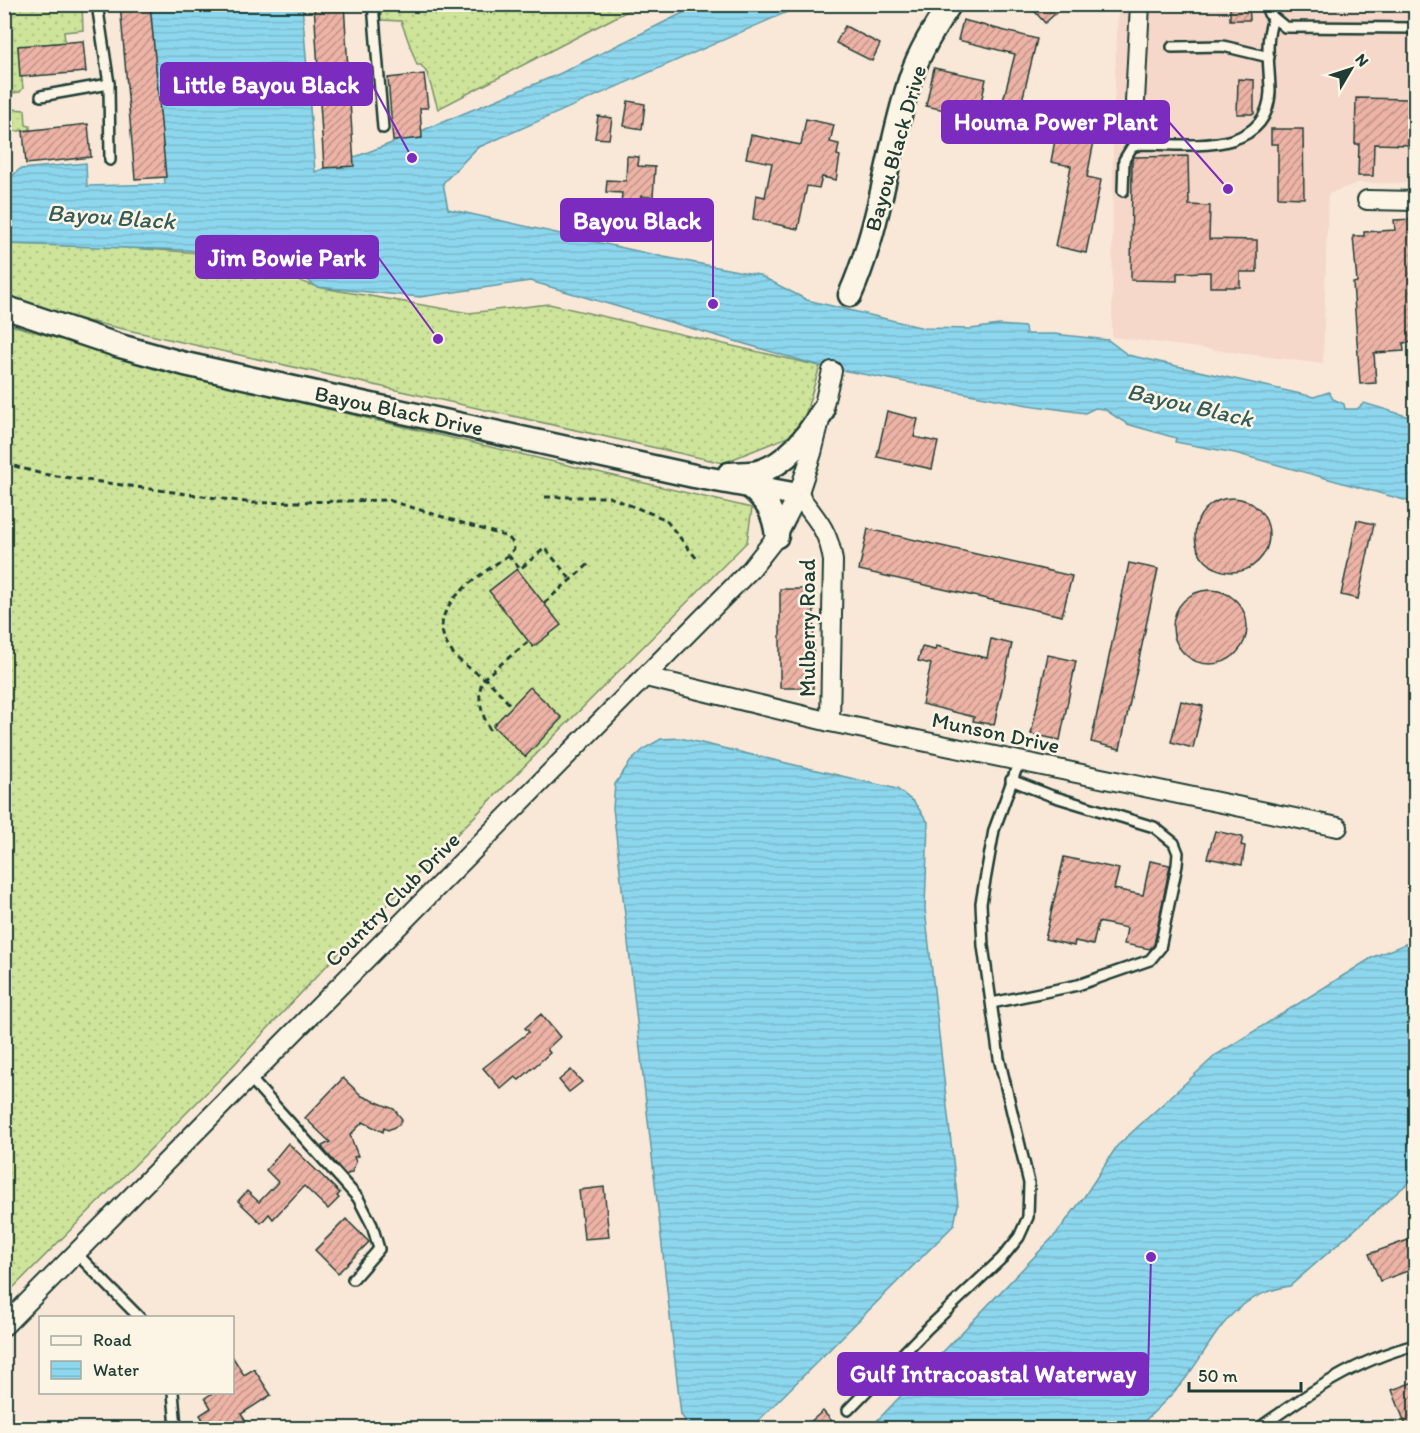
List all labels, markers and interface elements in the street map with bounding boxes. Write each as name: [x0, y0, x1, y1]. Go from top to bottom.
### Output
north arrow: [1321, 39, 1381, 99]
text: N: [1351, 50, 1373, 70]
street label: Bayou Black Drive: [859, 62, 932, 234]
callout: Little Bayou Black: [161, 63, 372, 105]
text: Little Bayou Black: [172, 70, 360, 100]
callout: Houma Power Plant: [942, 101, 1169, 143]
text: Houma Power Plant: [954, 107, 1158, 136]
water label: Bayou Black: [46, 198, 178, 236]
callout: Bayou Black: [561, 199, 713, 241]
text: Bayou Black: [573, 206, 702, 236]
callout: Jim Bowie Park: [196, 236, 378, 278]
text: Jim Bowie Park: [207, 243, 367, 272]
water label: Bayou Black: [1124, 376, 1257, 433]
street label: Bayou Black Drive: [312, 379, 486, 442]
street label: Mulberry Road: [794, 559, 821, 697]
street label: Munson Drive: [930, 706, 1062, 759]
street label: Country Club Drive: [319, 826, 466, 973]
legend: [39, 1316, 234, 1394]
text: Road: [93, 1329, 132, 1351]
callout: Gulf Intracoastal Waterway: [838, 1353, 1148, 1395]
scale bar: [1189, 1355, 1302, 1393]
text: Water: [93, 1359, 139, 1381]
text: Gulf Intracoastal Waterway: [850, 1359, 1137, 1389]
text: 50 m: [1198, 1365, 1238, 1387]

